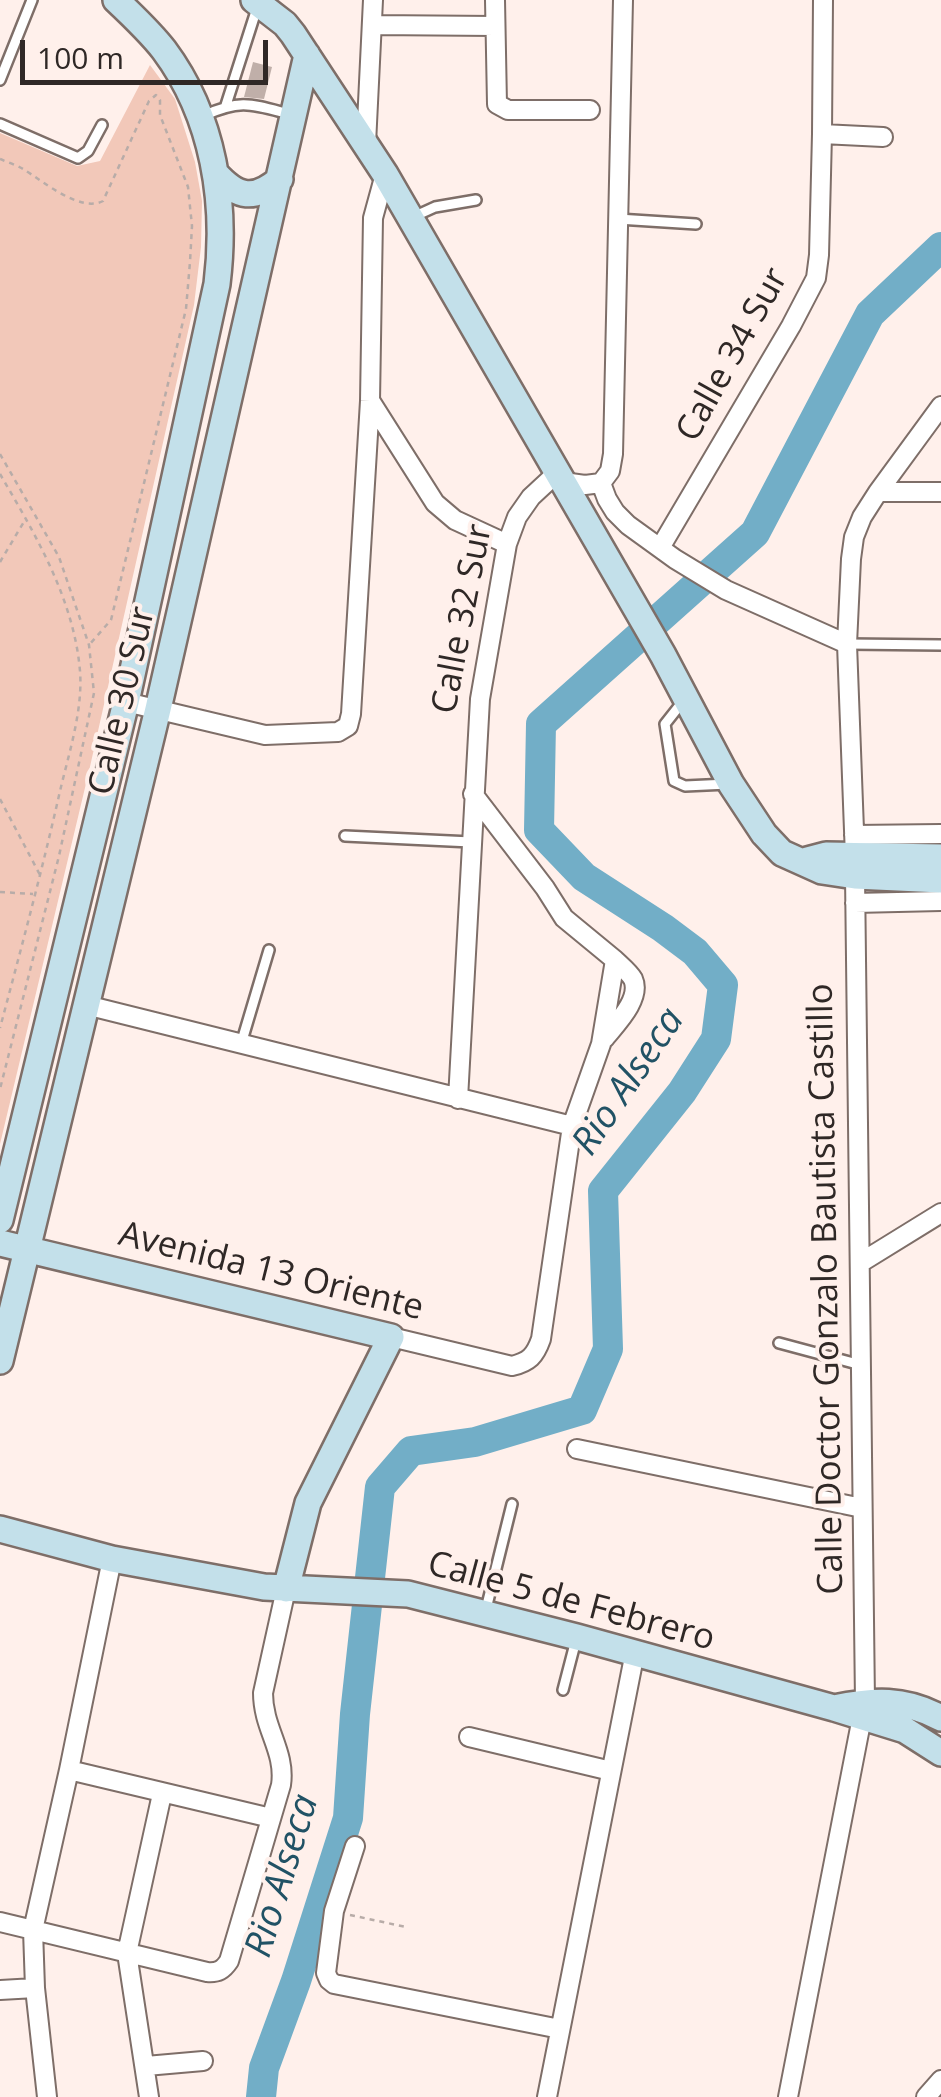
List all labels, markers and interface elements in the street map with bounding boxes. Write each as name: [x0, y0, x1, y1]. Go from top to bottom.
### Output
scale bar: [25, 20, 272, 82]
text: 100 m: [37, 37, 124, 78]
street label: Calle 34 Sur: [668, 261, 798, 449]
street label: Calle 32 Sur: [424, 521, 502, 717]
street label: Calle 30 Sur: [81, 603, 165, 799]
street label: Calle Doctor Gonzalo Bautista Castillo: [801, 983, 853, 1595]
water label: Rio Alseca: [563, 1000, 695, 1164]
street label: Avenida 13 Oriente: [114, 1214, 428, 1330]
street label: Calle 5 de Febrero: [423, 1543, 719, 1661]
water label: Rio Alseca: [237, 1789, 329, 1963]

